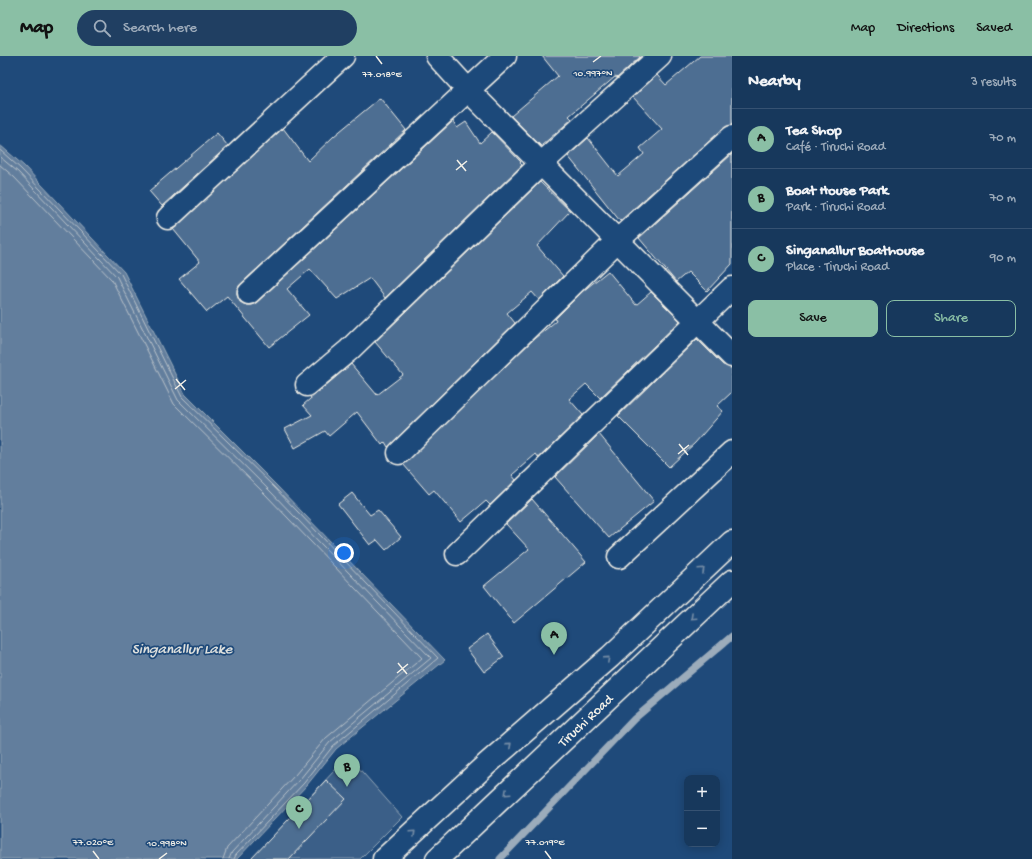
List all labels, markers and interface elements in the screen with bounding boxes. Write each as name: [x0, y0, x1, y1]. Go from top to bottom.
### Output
search box: [77, 10, 357, 46]
text: Map: [20, 17, 53, 40]
icon: search: [91, 17, 113, 39]
text: Search here: [123, 19, 197, 37]
text: Map: [851, 20, 875, 37]
text: Directions: [897, 20, 954, 37]
text: Saved: [976, 20, 1012, 37]
text: 10.997°N: [572, 68, 613, 80]
text: 77.018°E: [361, 69, 403, 81]
text: Nearby: [748, 72, 801, 92]
text: 3 results: [971, 75, 1016, 90]
text: Tea Shop: [786, 122, 842, 140]
text: A: [757, 131, 765, 146]
text: 70 m: [990, 131, 1016, 146]
text: Café · Tiruchi Road: [786, 140, 885, 155]
text: Boat House Park: [786, 182, 888, 200]
text: B: [758, 191, 764, 206]
text: 70 m: [990, 191, 1016, 206]
text: Park · Tiruchi Road: [786, 200, 885, 215]
text: Singanallur Boathouse: [786, 242, 924, 260]
text: C: [757, 251, 765, 266]
text: 90 m: [990, 251, 1016, 266]
text: Place · Tiruchi Road: [786, 260, 889, 275]
button: Save: [748, 300, 878, 337]
button: Share: [886, 300, 1016, 337]
your location: [334, 543, 354, 563]
one-way arrow: [697, 568, 705, 575]
one-way arrow: [691, 613, 698, 620]
pin: A: [541, 622, 567, 655]
water label: Singanallur Lake: [132, 641, 233, 659]
one-way arrow: [602, 657, 610, 664]
street label: Tiruchi Road: [555, 690, 619, 752]
one-way arrow: [504, 742, 512, 749]
pin: B: [334, 754, 360, 787]
map controls: [684, 775, 720, 847]
button: +: [684, 775, 720, 811]
one-way arrow: [504, 788, 512, 796]
pin: C: [286, 796, 312, 829]
button: −: [684, 811, 720, 847]
one-way arrow: [408, 830, 416, 837]
text: 77.020°E: [72, 837, 114, 849]
text: 77.019°E: [525, 837, 565, 849]
text: 10.998°N: [146, 838, 187, 850]

